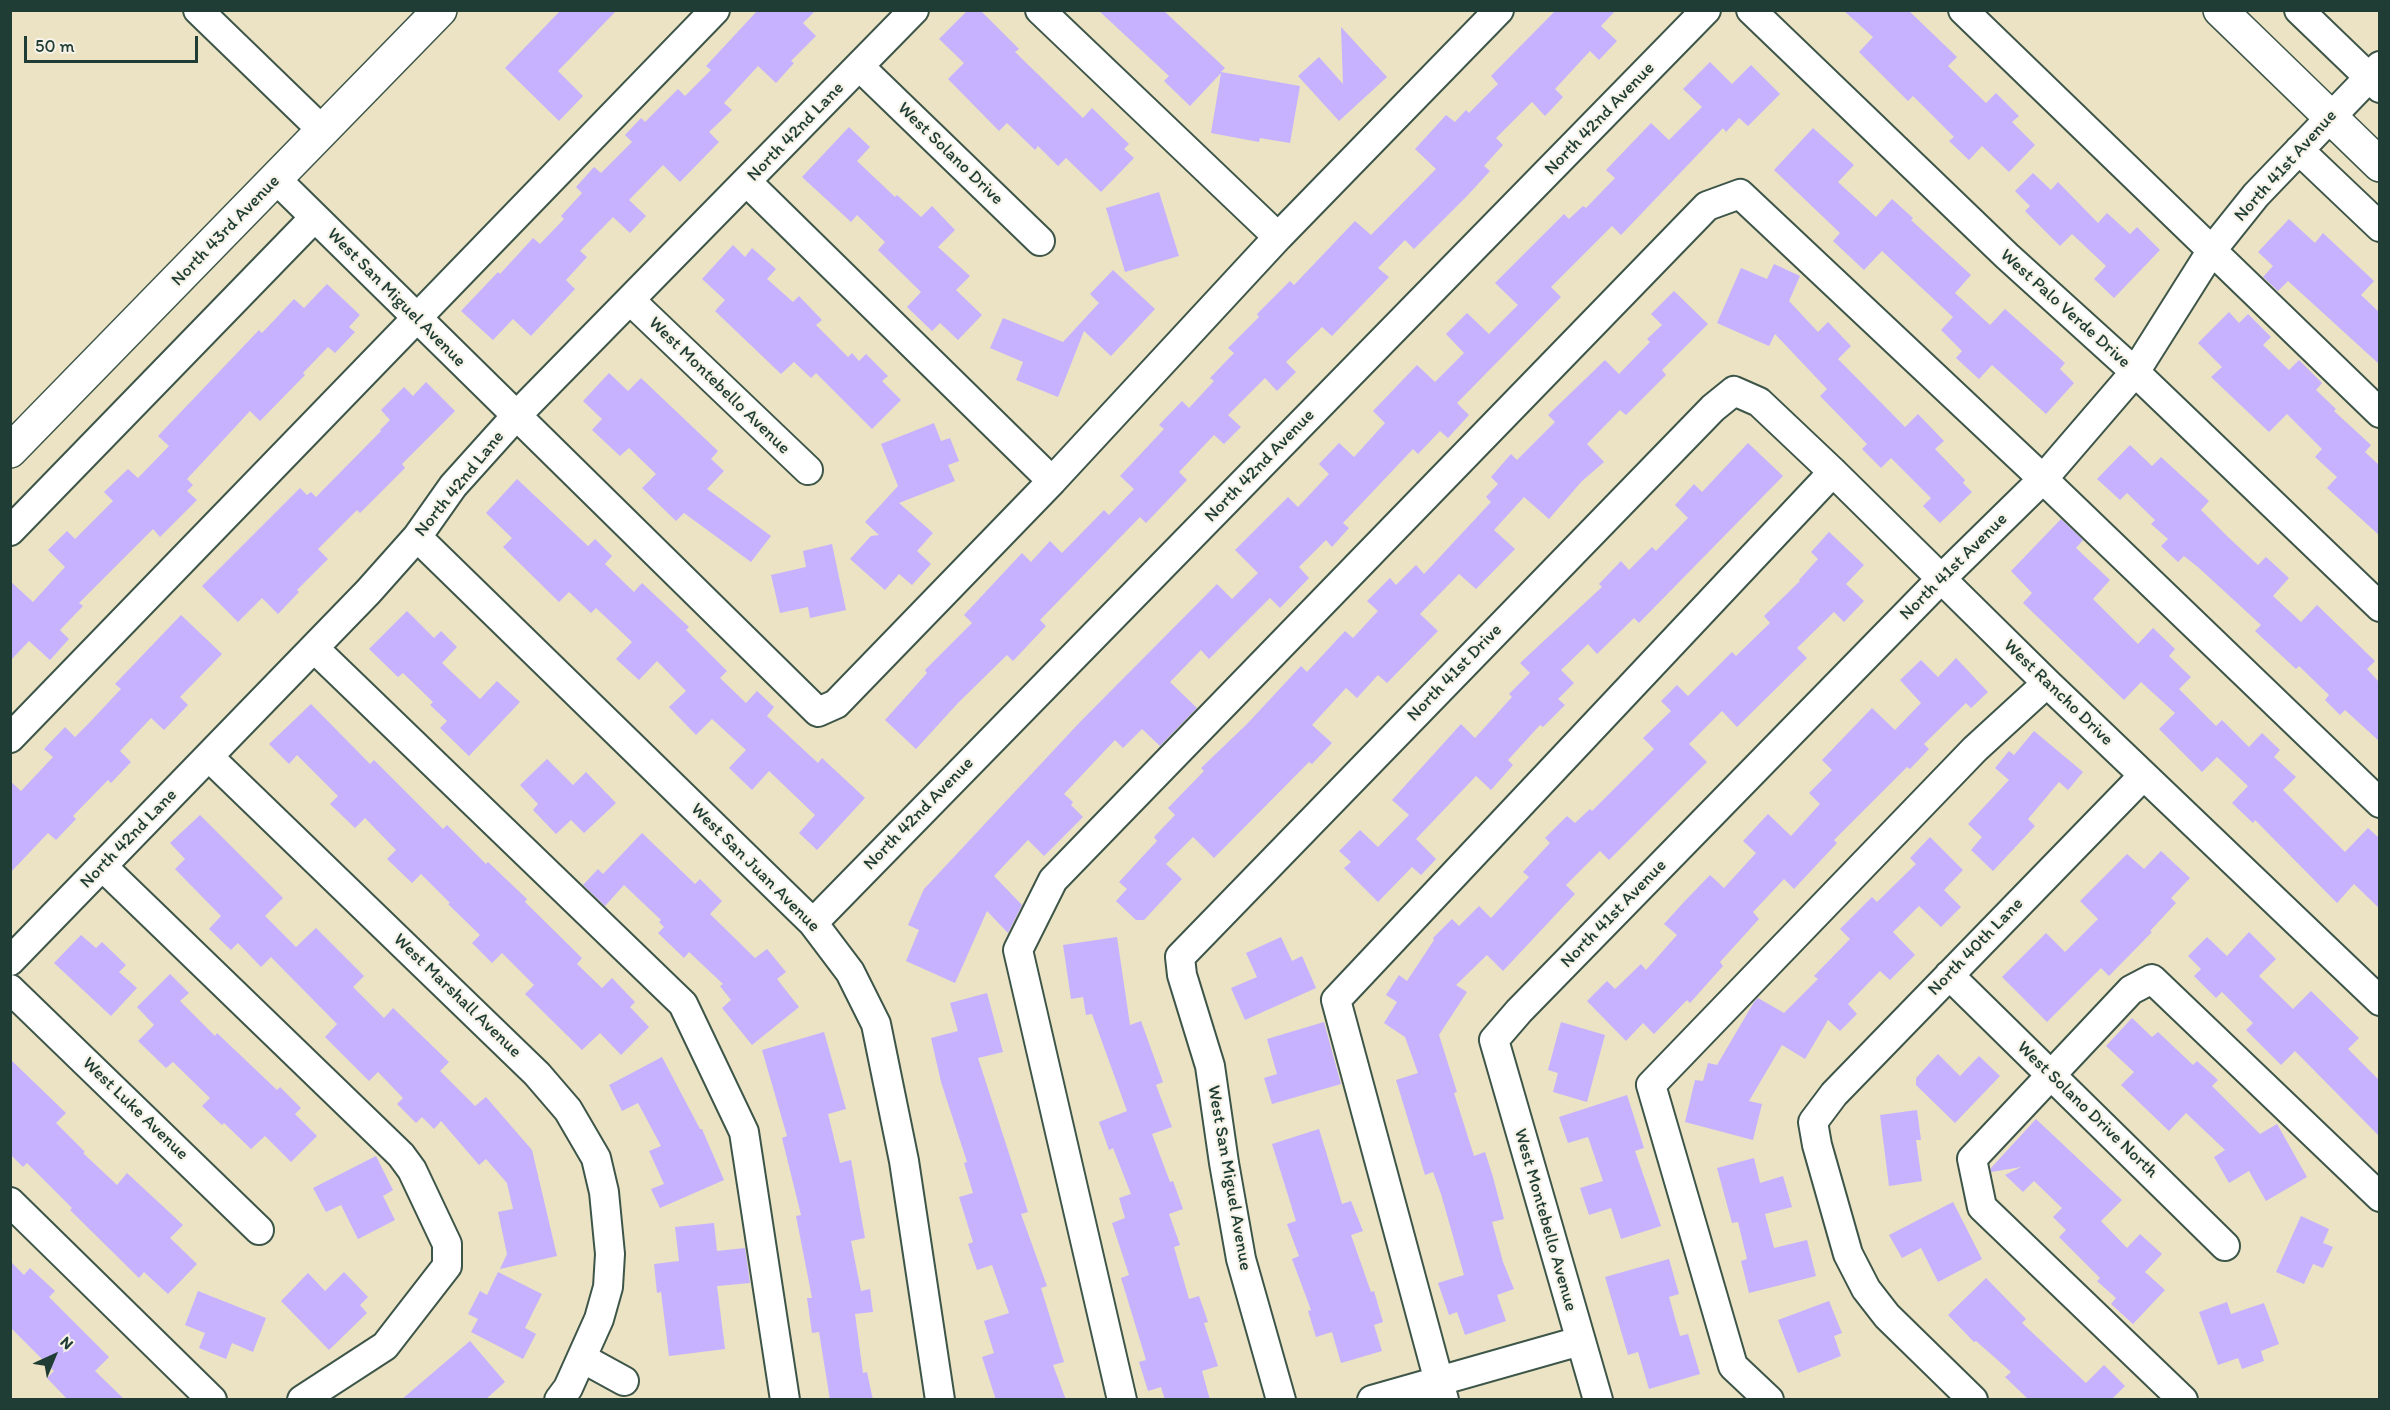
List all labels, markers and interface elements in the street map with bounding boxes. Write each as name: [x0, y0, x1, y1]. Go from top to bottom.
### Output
scale bar: [27, 24, 201, 62]
text: 50 m: [35, 35, 75, 57]
street label: North 42nd Avenue: [1540, 58, 1660, 180]
street label: North 42nd Lane: [743, 78, 849, 186]
street label: West Solano Drive: [893, 98, 1007, 210]
street label: North 41st Avenue: [2230, 106, 2342, 226]
street label: North 43rd Avenue: [167, 171, 285, 291]
street label: West San Miguel Avenue: [322, 224, 470, 372]
street label: West Palo Verde Drive: [1995, 245, 2135, 373]
street label: West Montebello Avenue: [644, 313, 794, 459]
street label: North 42nd Avenue: [1200, 405, 1320, 527]
street label: North 42nd Lane: [411, 427, 509, 541]
street label: North 41st Avenue: [1896, 509, 2012, 625]
street label: North 41st Drive: [1403, 620, 1507, 726]
street label: West Rancho Drive: [1999, 635, 2117, 751]
street label: North 42nd Avenue: [859, 753, 979, 875]
street label: North 42nd Lane: [76, 785, 182, 893]
street label: West San Juan Avenue: [686, 799, 824, 937]
street label: North 41st Avenue: [1557, 855, 1671, 973]
street label: North 40th Lane: [1924, 893, 2028, 1001]
street label: West Marshall Avenue: [388, 929, 526, 1063]
street label: West Solano Drive North: [2012, 1037, 2162, 1183]
street label: West Luke Avenue: [77, 1053, 193, 1165]
street label: West San Miguel Avenue: [1202, 1084, 1256, 1272]
street label: West Montebello Avenue: [1509, 1126, 1581, 1314]
north arrow: [24, 1326, 84, 1386]
text: N: [56, 1332, 77, 1353]

